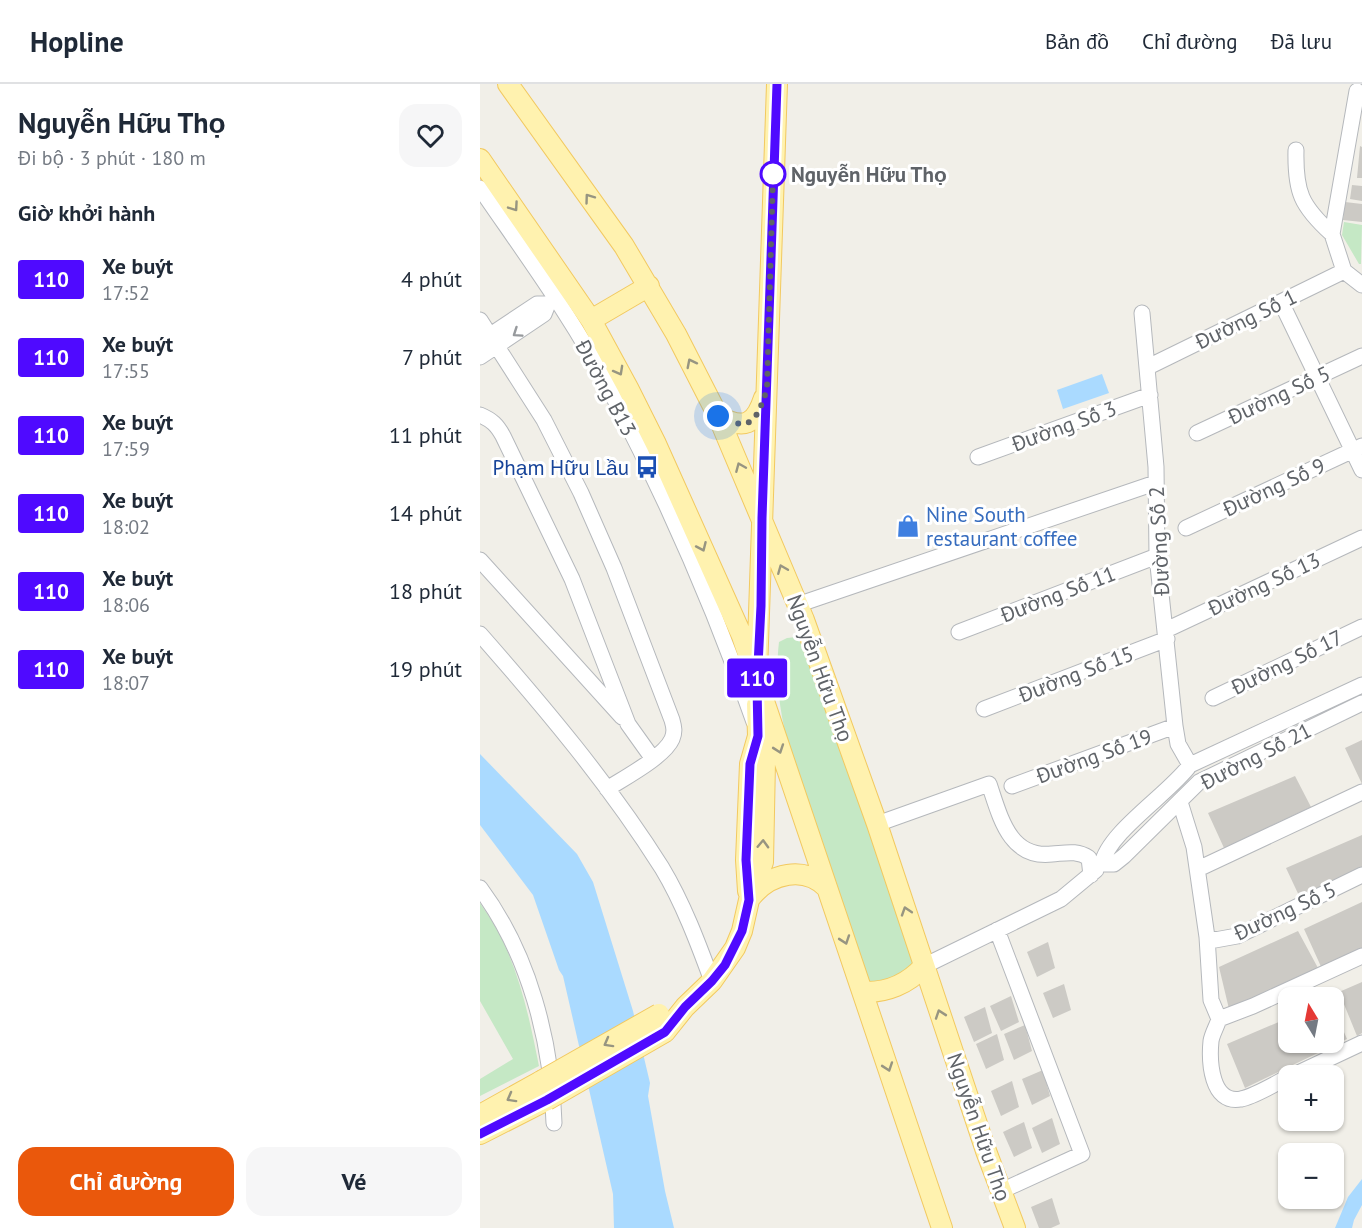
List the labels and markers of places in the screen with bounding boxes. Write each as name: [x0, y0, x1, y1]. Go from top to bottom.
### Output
marker: Nguyễn Hữu Thọ: [760, 161, 786, 187]
place label: Nguyễn Hữu Thọ: [791, 161, 947, 188]
place label: Phạm Hữu Lầu: [492, 454, 629, 481]
bus stop icon: Phạm Hữu Lầu: [634, 454, 660, 480]
place label: Nine South restaurant coffee: [926, 501, 1078, 552]
shop icon: Nine South restaurant coffee: [895, 513, 921, 539]

